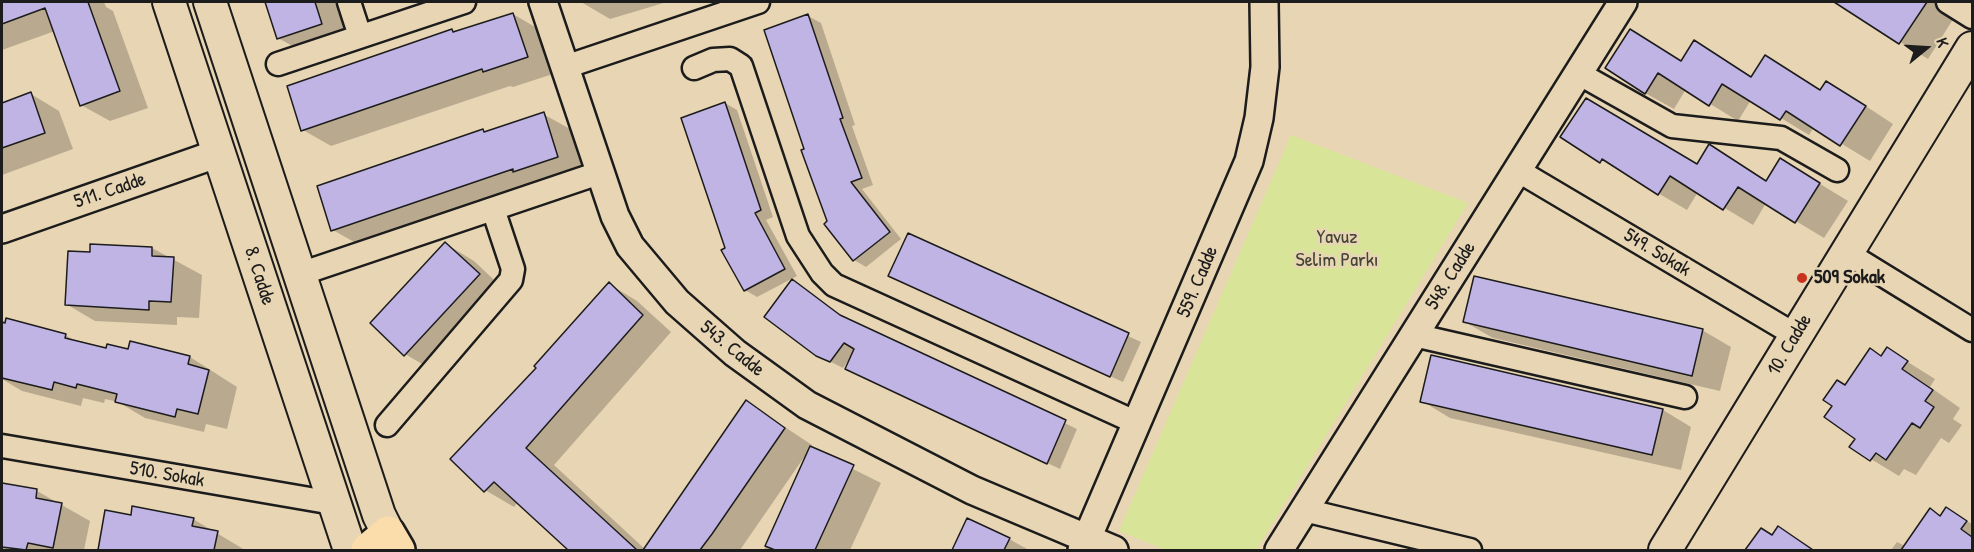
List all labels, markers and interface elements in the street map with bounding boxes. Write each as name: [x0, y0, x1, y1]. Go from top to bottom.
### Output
north arrow: [1896, 18, 1956, 78]
text: K: [1931, 35, 1955, 50]
street label: 511. Cadde: [71, 168, 149, 214]
street label: 549. Sokak: [1619, 224, 1695, 282]
park label: Yavuz Selim Parkı: [1295, 226, 1379, 273]
street label: 548. Cadde: [1421, 237, 1481, 315]
street label: 559. Cadde: [1172, 243, 1224, 321]
street label: 8. Cadde: [238, 244, 280, 308]
place label: 509 Sokak: [1814, 266, 1885, 290]
marker: 509 Sokak: [1795, 271, 1809, 285]
street label: 10. Cadde: [1762, 310, 1818, 380]
street label: 543. Cadde: [695, 316, 769, 382]
street label: 510. Sokak: [128, 457, 206, 493]

